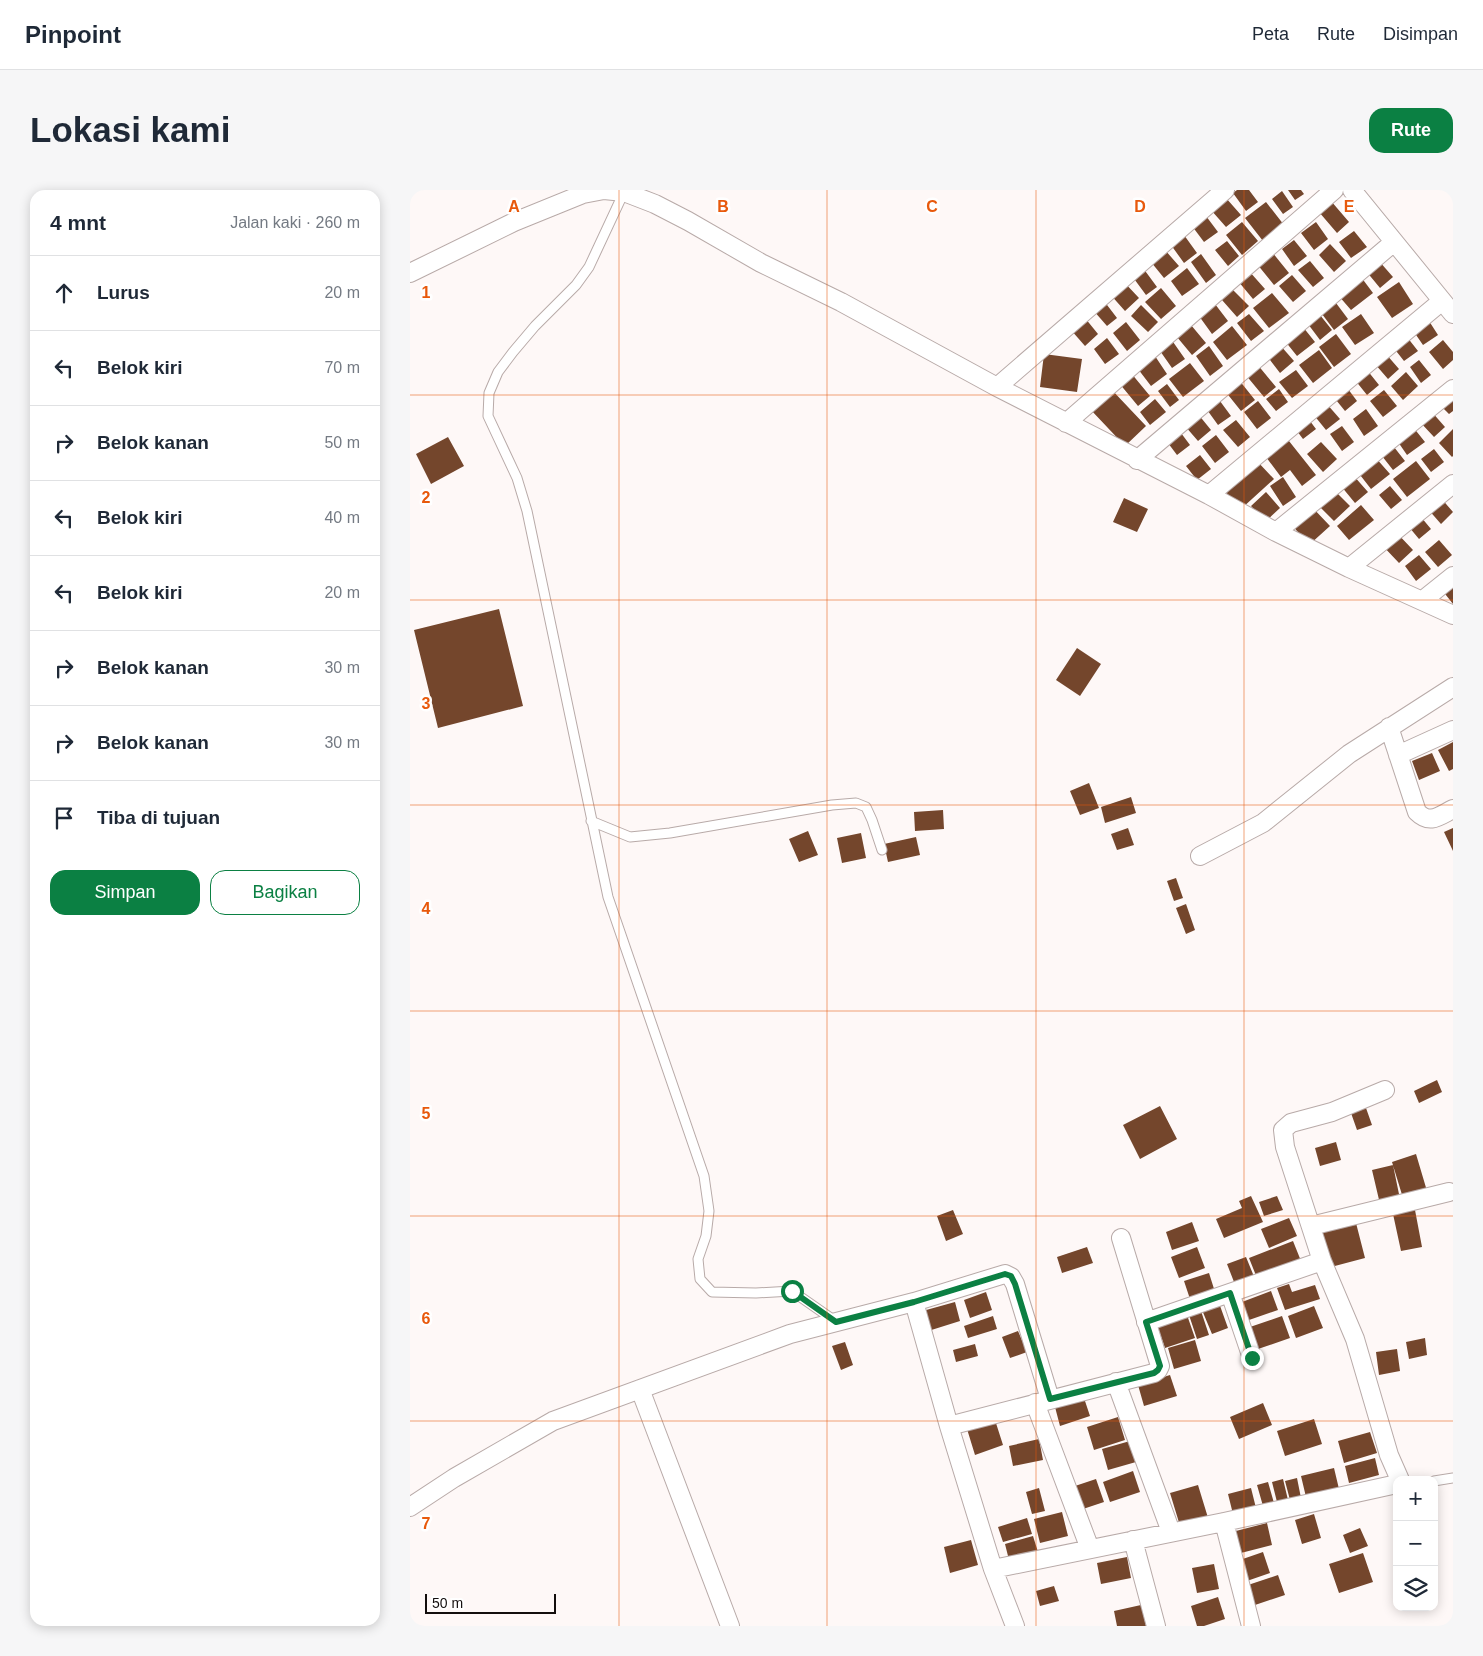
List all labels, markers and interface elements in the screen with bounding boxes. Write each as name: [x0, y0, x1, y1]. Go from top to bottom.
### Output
text: Pinpoint: [25, 21, 121, 48]
text: Peta: [1252, 24, 1289, 44]
text: Rute: [1317, 24, 1355, 44]
text: Disimpan: [1383, 24, 1458, 44]
button: Rute: [1369, 108, 1453, 153]
text: Lokasi kami: [30, 110, 230, 149]
text: A: [508, 198, 520, 215]
text: B: [717, 198, 729, 215]
text: C: [926, 198, 938, 215]
text: D: [1134, 198, 1146, 215]
text: E: [1344, 198, 1355, 215]
text: 4 mnt: [50, 211, 106, 234]
text: Jalan kaki · 260 m: [230, 214, 360, 231]
icon: ahead: [50, 279, 78, 307]
text: Lurus: [97, 282, 150, 303]
text: 20 m: [324, 284, 360, 301]
text: 1: [422, 284, 431, 301]
icon: left: [50, 354, 78, 382]
text: Belok kiri: [97, 357, 183, 378]
text: 70 m: [324, 359, 360, 376]
icon: right: [50, 429, 78, 457]
text: Belok kanan: [97, 432, 209, 453]
text: 50 m: [324, 434, 360, 451]
text: 2: [422, 489, 431, 506]
icon: left: [50, 504, 78, 532]
text: Belok kiri: [97, 507, 183, 528]
text: 40 m: [324, 509, 360, 526]
icon: left: [50, 579, 78, 607]
text: Belok kiri: [97, 582, 183, 603]
text: 20 m: [324, 584, 360, 601]
icon: right: [50, 654, 78, 682]
text: Belok kanan: [97, 657, 209, 678]
text: 30 m: [324, 659, 360, 676]
text: 3: [422, 695, 431, 712]
icon: right: [50, 729, 78, 757]
text: Belok kanan: [97, 732, 209, 753]
text: 30 m: [324, 734, 360, 751]
icon: arrive: [50, 804, 78, 832]
text: Tiba di tujuan: [97, 807, 220, 828]
button: Simpan: [50, 870, 200, 915]
button: Bagikan: [210, 870, 360, 915]
text: 4: [422, 900, 431, 917]
text: 5: [422, 1105, 431, 1122]
route start: [781, 1280, 804, 1303]
text: 6: [422, 1310, 431, 1327]
route end: [1241, 1347, 1264, 1370]
map controls: [1393, 1476, 1438, 1611]
button: +: [1393, 1476, 1438, 1521]
text: 7: [422, 1515, 431, 1532]
button: −: [1393, 1521, 1438, 1566]
button: layers: [1393, 1566, 1438, 1611]
scale bar: [425, 1591, 556, 1614]
text: 50 m: [432, 1595, 463, 1611]

